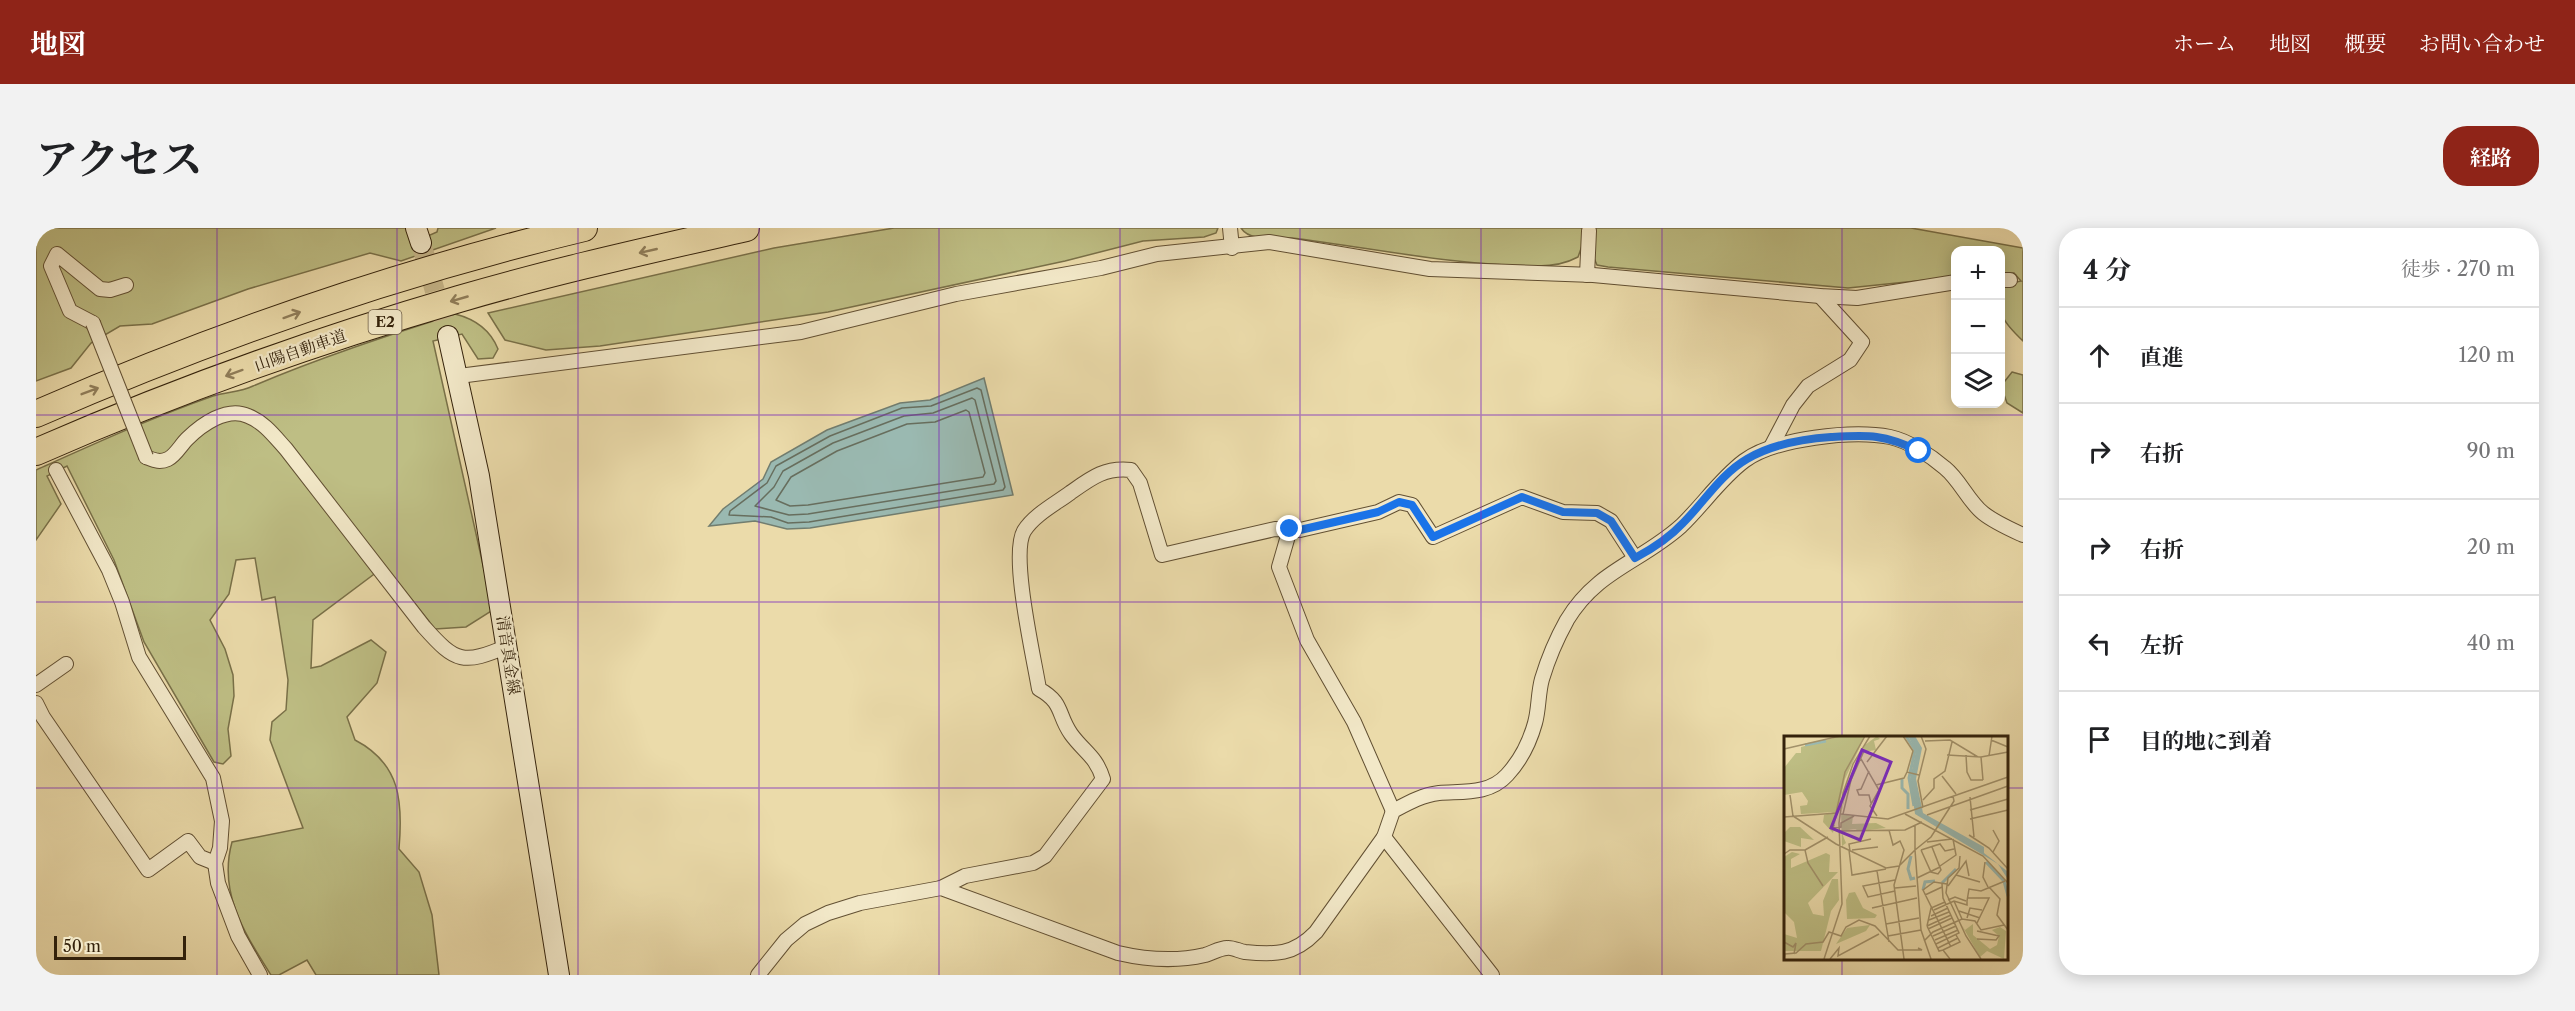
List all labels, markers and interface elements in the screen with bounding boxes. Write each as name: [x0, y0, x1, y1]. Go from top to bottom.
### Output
text: 地図: [30, 27, 86, 61]
text: ホーム: [2173, 31, 2236, 56]
text: 地図: [2269, 31, 2311, 56]
text: 概要: [2344, 31, 2386, 56]
text: お問い合わせ: [2419, 31, 2545, 56]
button: 経路: [2443, 126, 2539, 186]
text: アクセス: [36, 133, 203, 185]
one-way arrow: [639, 245, 658, 257]
map controls: [1951, 246, 2005, 408]
button: +: [1951, 246, 2005, 300]
text: 4 分: [2083, 254, 2131, 286]
text: 徒歩 · 270 m: [2401, 257, 2515, 281]
one-way arrow: [450, 294, 469, 305]
button: −: [1951, 300, 2005, 354]
one-way arrow: [282, 308, 301, 319]
road number: E2: [368, 310, 402, 334]
street label: 山陽自動車道: [251, 325, 349, 375]
icon: ahead: [2083, 339, 2116, 372]
text: 120 m: [2458, 343, 2515, 367]
text: 直進: [2140, 344, 2184, 371]
button: layers: [1951, 354, 2005, 408]
one-way arrow: [225, 368, 244, 379]
one-way arrow: [80, 385, 99, 396]
icon: right: [2083, 435, 2116, 468]
route start: [1905, 437, 1931, 463]
text: 90 m: [2467, 439, 2515, 463]
text: 右折: [2140, 440, 2184, 467]
route end: [1276, 515, 1302, 541]
icon: right: [2083, 531, 2116, 564]
text: 20 m: [2467, 535, 2515, 559]
text: 右折: [2140, 536, 2184, 563]
street label: 清音真金線: [493, 614, 525, 696]
icon: left: [2083, 627, 2116, 660]
text: 40 m: [2467, 631, 2515, 655]
text: 左折: [2140, 632, 2184, 659]
icon: arrive: [2083, 723, 2116, 756]
text: 目的地に到着: [2140, 728, 2272, 755]
inset map: [1784, 736, 2008, 960]
scale bar: [54, 933, 186, 960]
text: 50 m: [63, 936, 101, 956]

